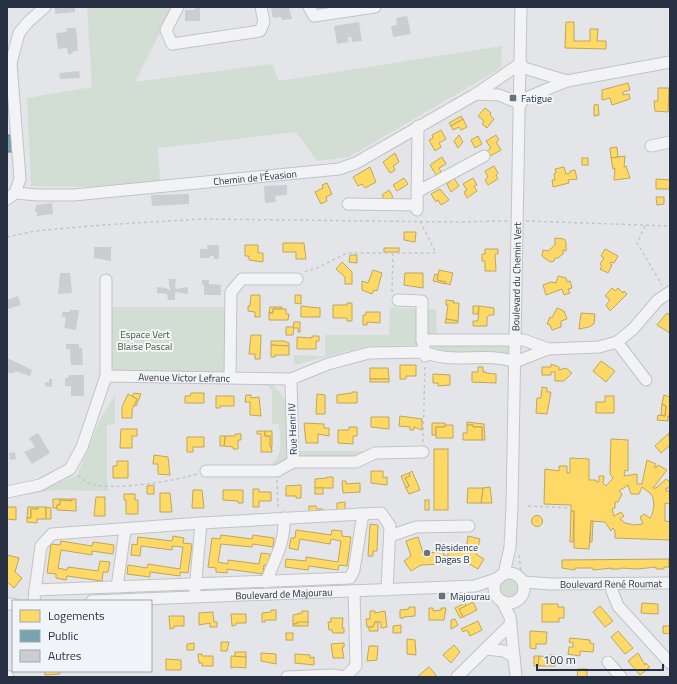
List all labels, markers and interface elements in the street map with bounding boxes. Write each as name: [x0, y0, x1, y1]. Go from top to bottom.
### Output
place label: Fatigue: [521, 91, 552, 106]
marker: Fatigue: [508, 93, 518, 103]
street label: Chemin de l'Évasion: [213, 166, 297, 189]
street label: Boulevard du Chemin Vert: [508, 222, 525, 331]
park label: Espace Vert Blaise Pascal: [118, 327, 172, 354]
street label: Avenue Victor Lefranc: [138, 370, 230, 386]
street label: Rue Henri IV: [284, 403, 301, 455]
place label: Résidence Dagas B: [435, 540, 478, 567]
marker: Résidence Dagas B: [422, 548, 432, 558]
street label: Boulevard René Roumat: [560, 576, 662, 592]
street label: Boulevard de Majourau: [235, 585, 333, 603]
place label: Majourau: [450, 589, 490, 604]
marker: Majourau: [437, 591, 447, 601]
legend: [12, 600, 152, 672]
text: Logements: [48, 606, 105, 625]
text: Public: [48, 626, 78, 645]
text: Autres: [48, 646, 82, 665]
scale bar: [537, 646, 663, 672]
text: 100 m: [543, 650, 576, 669]

